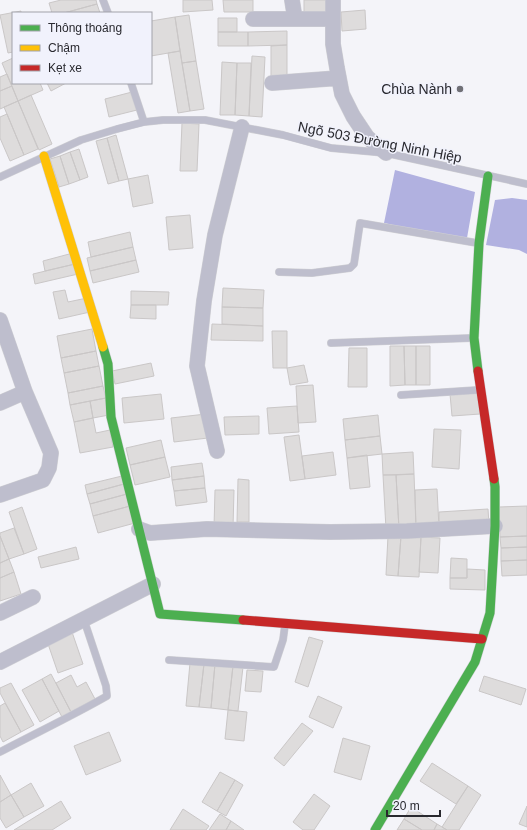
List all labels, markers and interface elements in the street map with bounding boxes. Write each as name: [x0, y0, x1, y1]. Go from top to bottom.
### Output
legend: [12, 12, 152, 84]
text: Thông thoáng: [48, 21, 122, 35]
text: Chậm: [48, 41, 80, 55]
text: Kẹt xe: [48, 61, 82, 75]
place label: Chùa Nành: [381, 81, 452, 97]
marker: Chùa Nành: [455, 84, 465, 94]
street label: Ngõ 503 Đường Ninh Hiệp: [297, 118, 463, 166]
scale bar: [387, 792, 440, 818]
text: 20 m: [393, 799, 420, 813]

